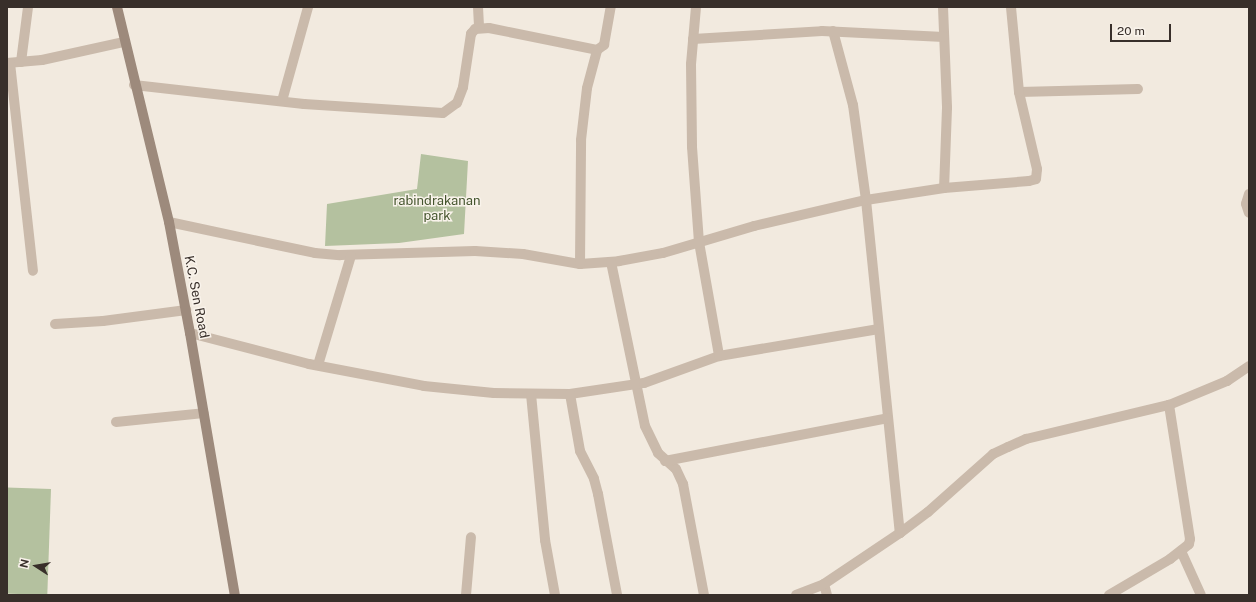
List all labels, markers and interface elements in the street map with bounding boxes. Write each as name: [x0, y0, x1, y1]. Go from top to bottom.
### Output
scale bar: [1112, 16, 1173, 42]
text: 20 m: [1117, 24, 1145, 38]
park label: rabindrakanan park: [394, 194, 480, 225]
street label: K.C. Sen Road: [180, 254, 212, 340]
north arrow: [16, 546, 56, 586]
text: N: [17, 558, 31, 569]

